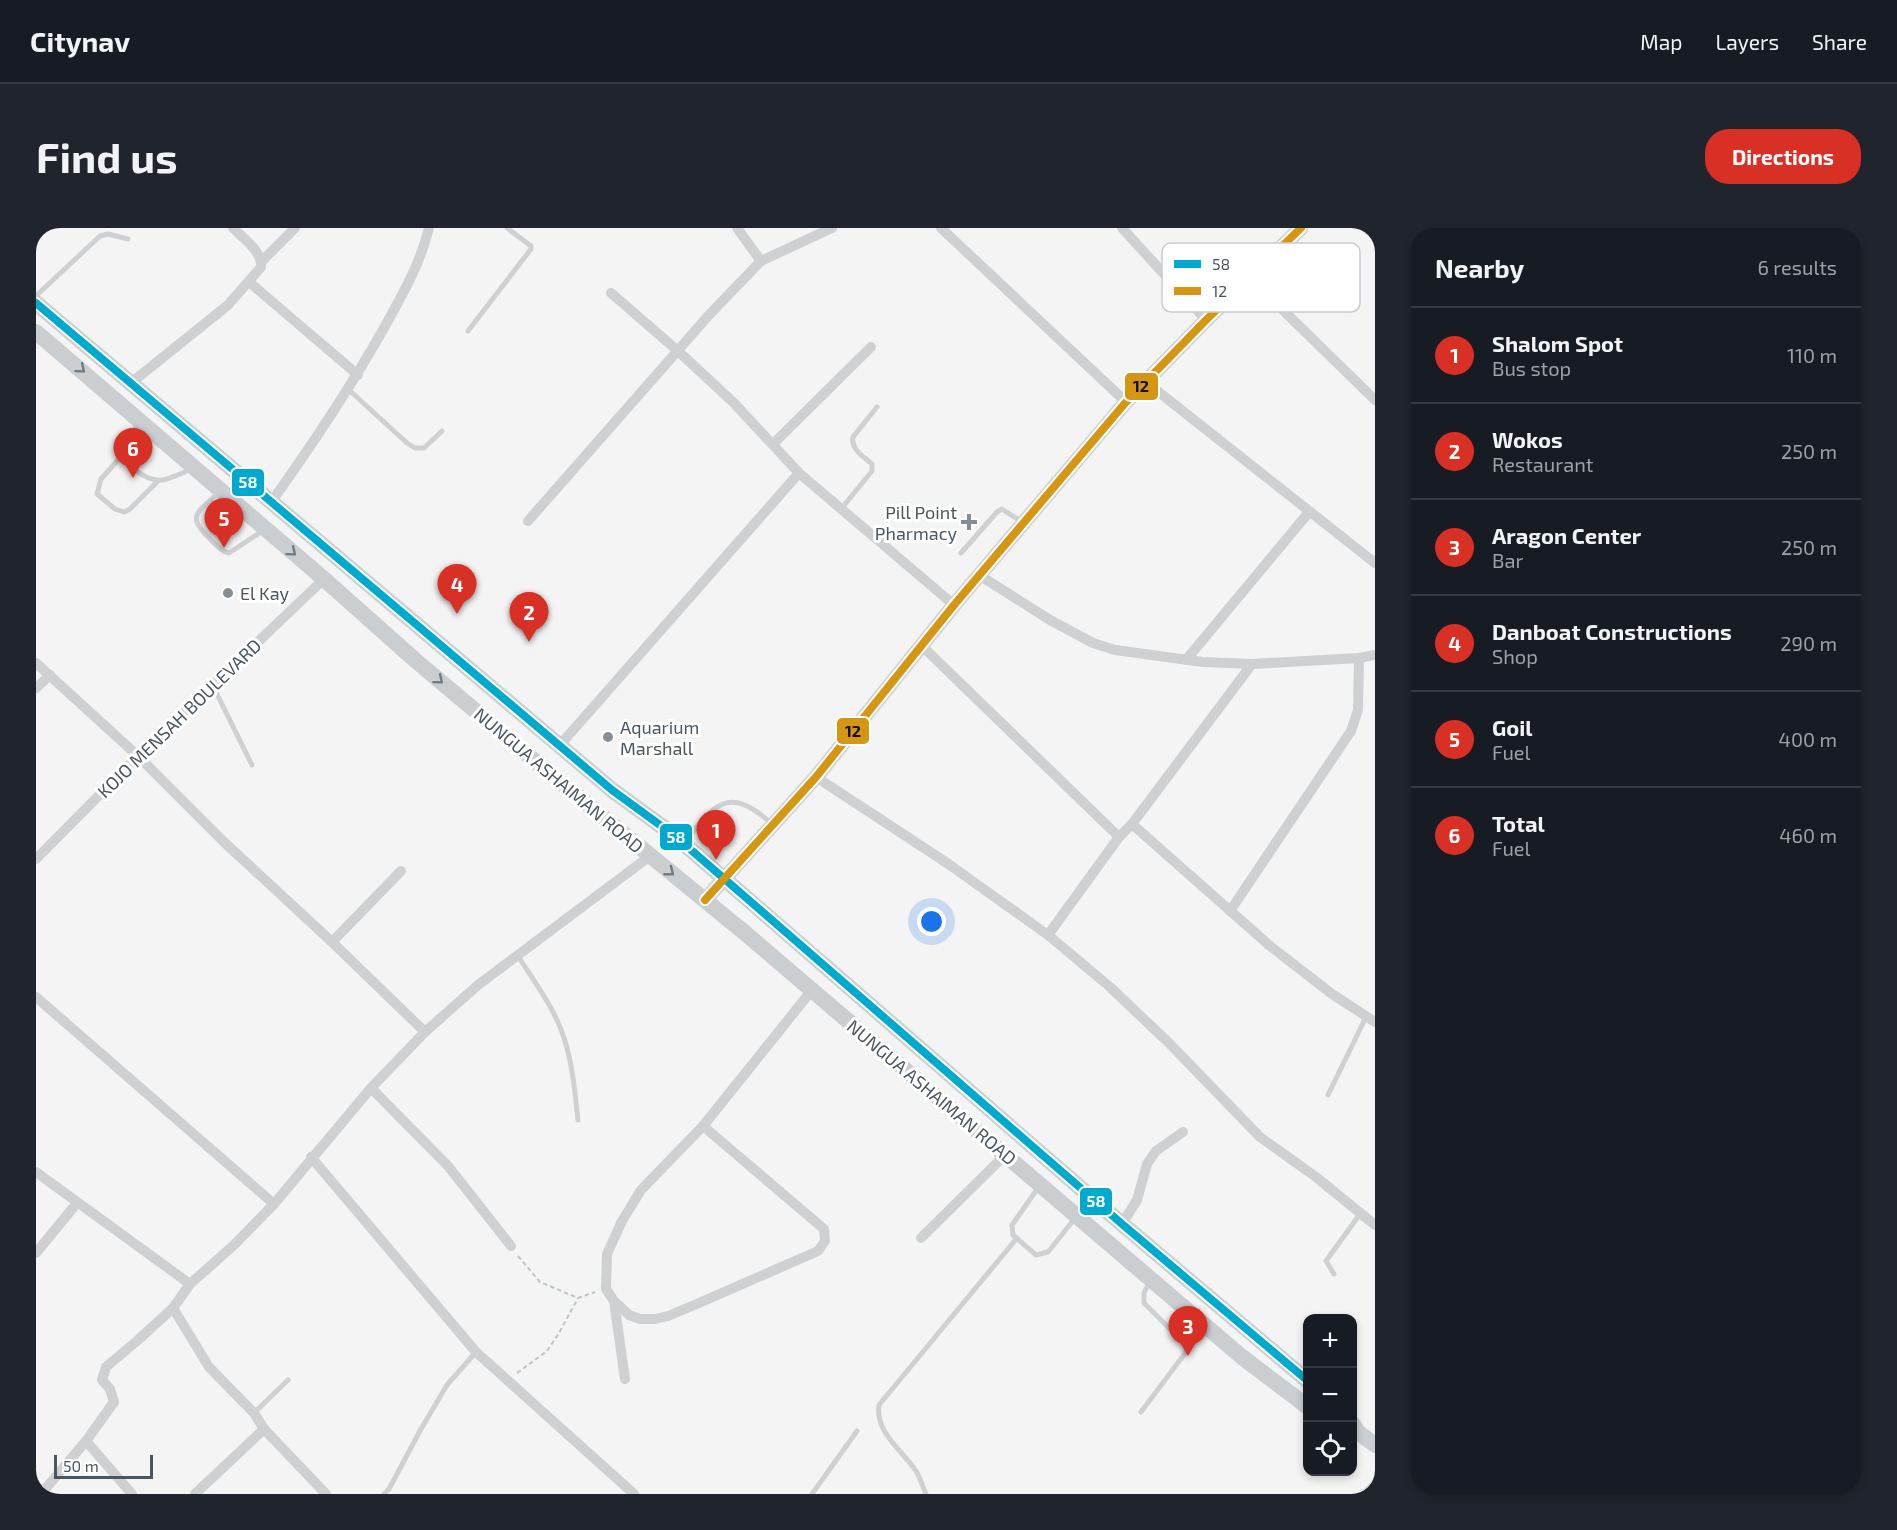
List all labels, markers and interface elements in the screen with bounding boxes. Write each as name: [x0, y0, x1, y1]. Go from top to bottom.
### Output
text: Citynav: [30, 24, 130, 58]
text: Map: [1640, 29, 1682, 54]
text: Layers: [1715, 29, 1779, 54]
text: Share: [1812, 29, 1867, 54]
button: Directions: [1705, 129, 1861, 184]
text: Find us: [36, 131, 178, 181]
legend: [1162, 243, 1360, 312]
text: Nearby: [1435, 252, 1524, 283]
text: 58: [1212, 254, 1230, 273]
text: 6 results: [1757, 255, 1837, 279]
text: 12: [1212, 281, 1227, 300]
text: Shalom Spot: [1492, 330, 1623, 356]
text: 1: [1450, 343, 1459, 367]
text: 110 m: [1787, 343, 1837, 367]
text: Bus stop: [1492, 356, 1571, 380]
one-way arrow: [74, 362, 85, 373]
line badge: 12: [1124, 372, 1159, 401]
text: 12: [1133, 376, 1149, 395]
text: Wokos: [1492, 426, 1563, 452]
pin: 6: [114, 428, 152, 478]
text: 2: [1449, 439, 1460, 463]
text: 250 m: [1781, 439, 1837, 463]
text: Restaurant: [1492, 452, 1593, 476]
line badge: 58: [231, 468, 265, 497]
text: 58: [239, 472, 257, 491]
pin: 5: [204, 498, 243, 548]
place label: Pill Point Pharmacy: [875, 501, 957, 544]
marker: Pill Point Pharmacy: [962, 515, 976, 529]
text: Aragon Center: [1492, 522, 1641, 548]
text: 3: [1449, 535, 1460, 559]
text: 250 m: [1781, 535, 1837, 559]
one-way arrow: [285, 545, 296, 556]
text: Bar: [1492, 548, 1523, 572]
pin: 4: [438, 564, 476, 614]
place label: El Kay: [240, 582, 290, 604]
marker: El Kay: [221, 586, 235, 600]
pin: 2: [510, 592, 548, 642]
text: Danboat Constructions: [1492, 618, 1732, 644]
text: 4: [1448, 631, 1461, 655]
text: 290 m: [1780, 631, 1837, 655]
street label: KOJO MENSAH BOULEVARD: [93, 634, 265, 802]
text: Shop: [1492, 644, 1538, 668]
one-way arrow: [432, 673, 443, 684]
street label: NUNGUA ASHAIMAN ROAD: [470, 703, 648, 857]
text: Goil: [1492, 714, 1533, 740]
place label: Aquarium Marshall: [620, 716, 699, 759]
line badge: 12: [836, 717, 870, 745]
text: 12: [845, 721, 861, 740]
text: 5: [1449, 727, 1460, 751]
text: 400 m: [1779, 727, 1837, 751]
marker: Aquarium Marshall: [601, 730, 615, 744]
text: Fuel: [1492, 740, 1531, 764]
pin: 1: [696, 810, 736, 860]
text: Total: [1492, 810, 1545, 836]
line badge: 58: [659, 823, 693, 851]
text: 6: [1449, 823, 1460, 847]
text: 460 m: [1779, 823, 1837, 847]
text: 58: [667, 827, 685, 846]
text: Fuel: [1492, 836, 1531, 860]
one-way arrow: [663, 864, 674, 875]
your location: [917, 907, 946, 936]
street label: NUNGUA ASHAIMAN ROAD: [843, 1015, 1021, 1169]
line badge: 58: [1079, 1187, 1113, 1216]
text: 58: [1087, 1191, 1105, 1210]
pin: 3: [1168, 1306, 1208, 1356]
map controls: [1303, 1314, 1357, 1476]
button: +: [1303, 1314, 1357, 1368]
button: −: [1303, 1368, 1357, 1422]
button: locate: [1303, 1422, 1357, 1476]
scale bar: [54, 1452, 153, 1480]
text: 50 m: [63, 1456, 99, 1475]

